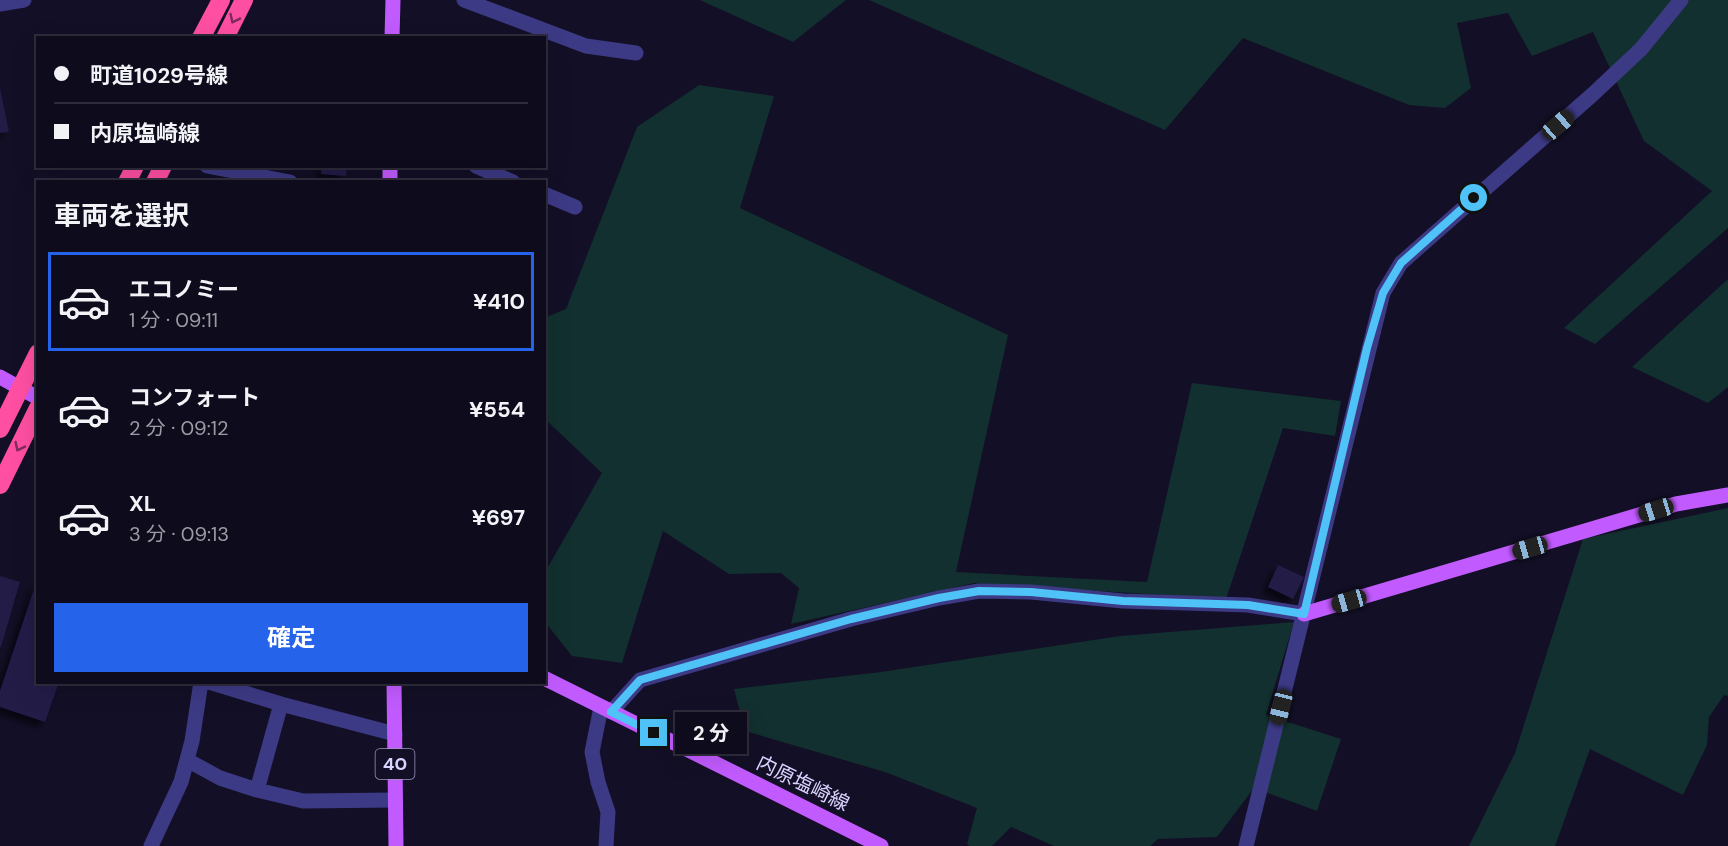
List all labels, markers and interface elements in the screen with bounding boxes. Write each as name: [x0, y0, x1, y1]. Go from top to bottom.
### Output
one-way arrow: [230, 12, 242, 23]
text: 町道1029号線: [90, 61, 228, 90]
car: [1539, 106, 1577, 144]
text: 内原塩崎線: [90, 119, 200, 148]
route start: [1460, 184, 1487, 211]
text: 車両を選択: [54, 198, 189, 233]
icon: car: [57, 275, 111, 329]
text: エコノミー: [129, 275, 239, 304]
text: ¥410: [473, 287, 525, 316]
text: 1 分 · 09:11: [129, 307, 218, 333]
icon: car: [57, 383, 111, 437]
text: コンフォート: [129, 383, 260, 412]
text: ¥554: [469, 395, 525, 424]
text: 2 分 · 09:12: [129, 415, 228, 441]
one-way arrow: [14, 440, 26, 451]
text: XL: [129, 489, 156, 518]
icon: car: [57, 491, 111, 545]
car: [1636, 496, 1676, 524]
text: ¥697: [472, 503, 525, 532]
text: 3 分 · 09:13: [129, 521, 229, 547]
car: [1510, 534, 1550, 562]
car: [1329, 587, 1369, 615]
button: 確定: [54, 603, 528, 672]
car: [1268, 687, 1294, 727]
callout: 2 分: [675, 712, 747, 754]
route end: [640, 719, 667, 746]
text: 2 分: [693, 720, 729, 746]
road number: 40: [376, 749, 414, 779]
street label: 内原塩崎線: [752, 749, 854, 817]

